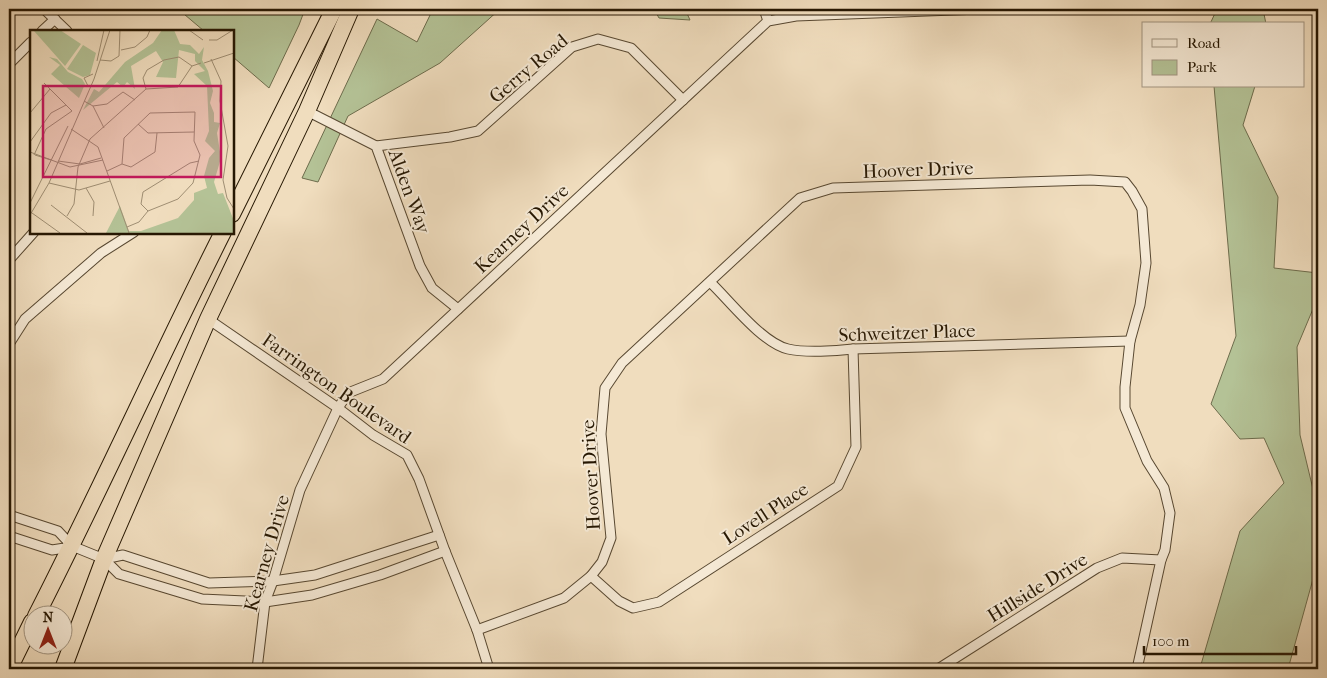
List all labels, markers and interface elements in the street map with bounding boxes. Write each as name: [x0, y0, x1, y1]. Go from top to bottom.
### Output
legend: [1142, 22, 1304, 88]
street label: Gerry Road: [485, 29, 573, 108]
inset map: [30, 30, 234, 234]
text: Road: [1187, 34, 1221, 52]
text: Park: [1187, 58, 1217, 76]
street label: Alden Way: [383, 145, 435, 237]
street label: Hoover Drive: [862, 157, 974, 183]
street label: Kearney Drive: [470, 180, 573, 278]
street label: Schweitzer Place: [838, 320, 976, 346]
street label: Farrington Boulevard: [258, 329, 416, 449]
street label: Hoover Drive: [577, 419, 605, 531]
street label: Lovell Place: [719, 478, 812, 550]
street label: Kearney Drive: [240, 492, 294, 614]
street label: Hillside Drive: [983, 548, 1092, 627]
north arrow: [22, 606, 72, 656]
text: N: [43, 609, 54, 626]
scale bar: [1144, 623, 1297, 655]
text: 100 m: [1152, 632, 1190, 650]

